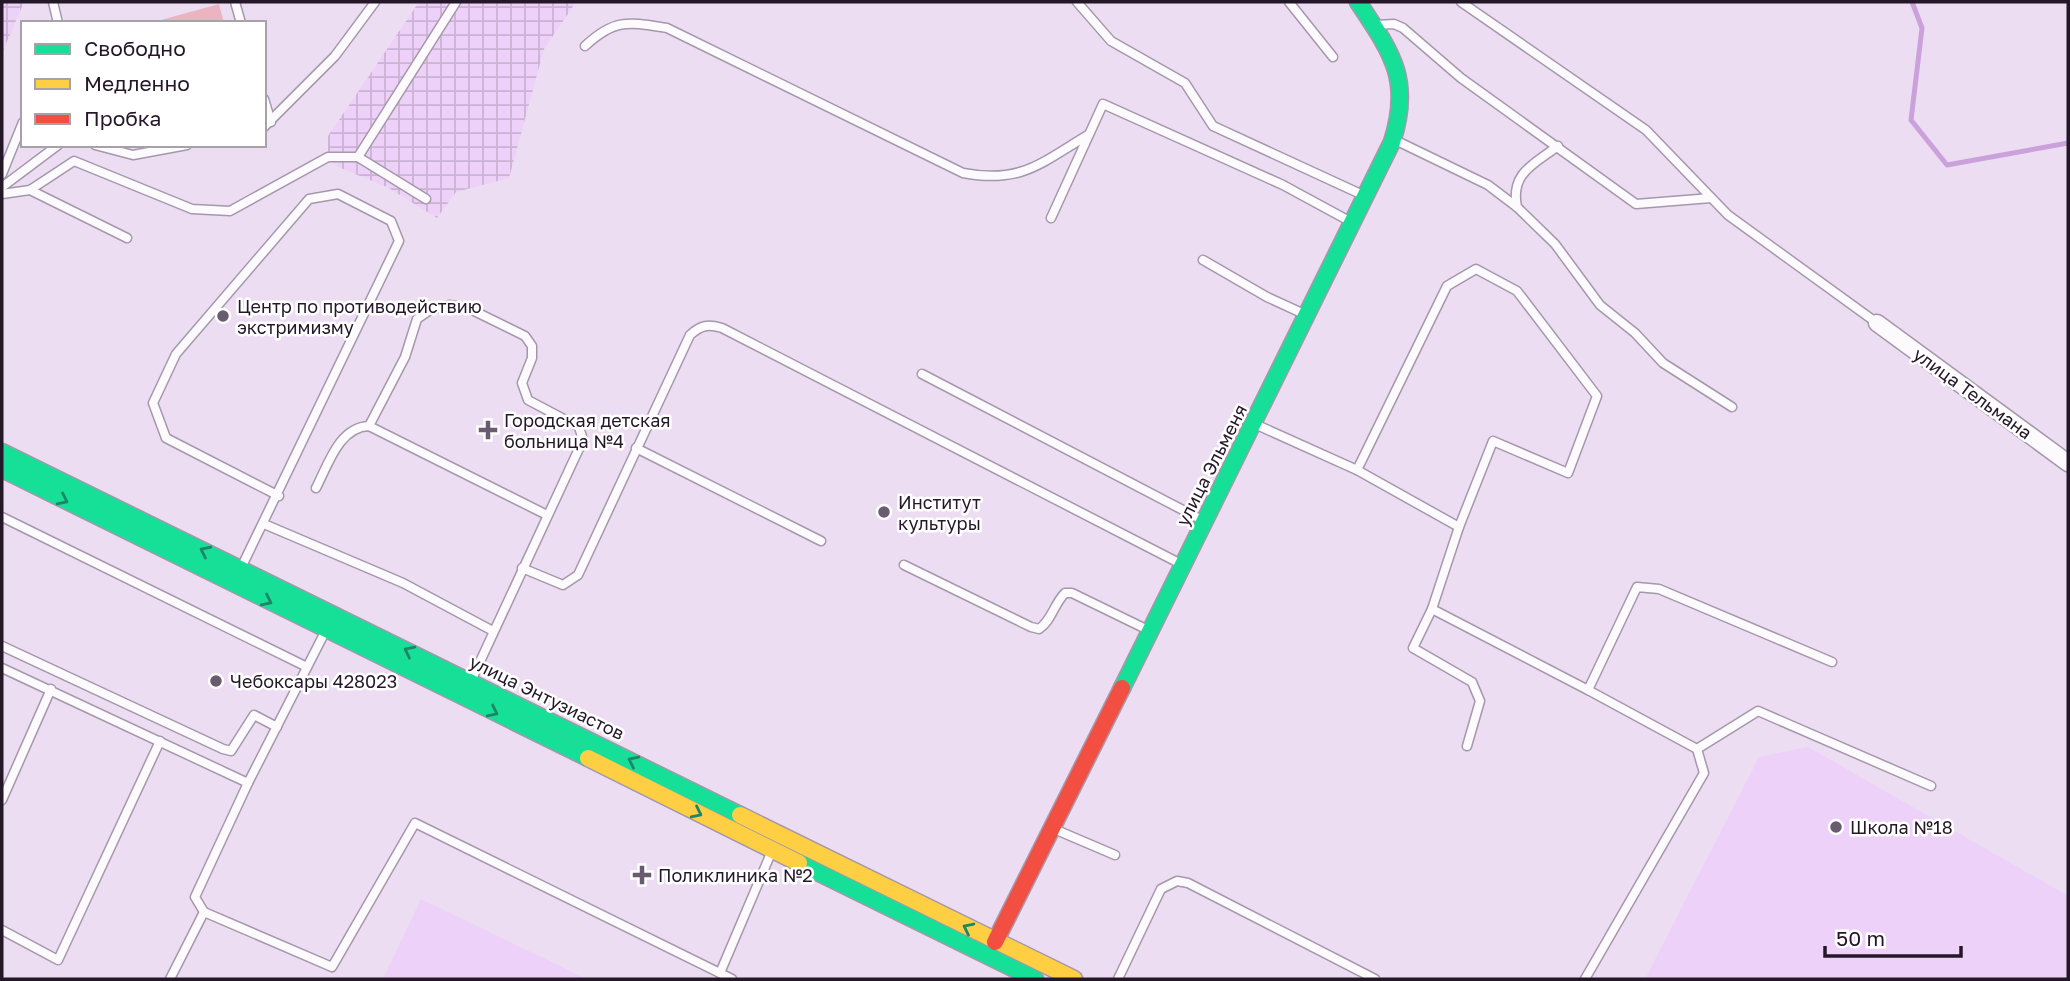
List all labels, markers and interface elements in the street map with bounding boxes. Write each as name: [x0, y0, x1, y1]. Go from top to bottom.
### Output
legend: [21, 21, 266, 147]
text: Свободно: [84, 35, 186, 61]
text: Медленно: [84, 70, 190, 96]
text: Пробка: [84, 105, 162, 131]
place label: Центр по противодействию экстримизму: [237, 295, 482, 338]
marker: Центр по противодействию экстримизму: [215, 308, 231, 324]
street label: улица Тельмана: [1909, 343, 2037, 443]
street label: улица Эльменя: [1171, 401, 1251, 529]
place label: Городская детская больница №4: [504, 409, 671, 452]
marker: Городская детская больница №4: [478, 420, 498, 440]
one-way arrow: [56, 491, 68, 505]
place label: Институт культуры: [898, 491, 981, 534]
marker: Институт культуры: [876, 504, 892, 520]
one-way arrow: [200, 546, 212, 560]
one-way arrow: [260, 592, 272, 606]
one-way arrow: [404, 646, 416, 660]
street label: улица Энтузиастов: [466, 650, 628, 744]
place label: Чебоксары 428023: [230, 670, 397, 692]
marker: Чебоксары 428023: [208, 673, 224, 689]
one-way arrow: [486, 703, 498, 717]
one-way arrow: [628, 756, 640, 770]
one-way arrow: [690, 804, 702, 818]
place label: Школа №18: [1850, 816, 1953, 838]
marker: Школа №18: [1828, 819, 1844, 835]
place label: Поликлиника №2: [658, 864, 813, 886]
marker: Поликлиника №2: [632, 865, 652, 885]
scale bar: [1825, 914, 1962, 958]
one-way arrow: [963, 923, 975, 937]
text: 50 m: [1836, 925, 1885, 951]

